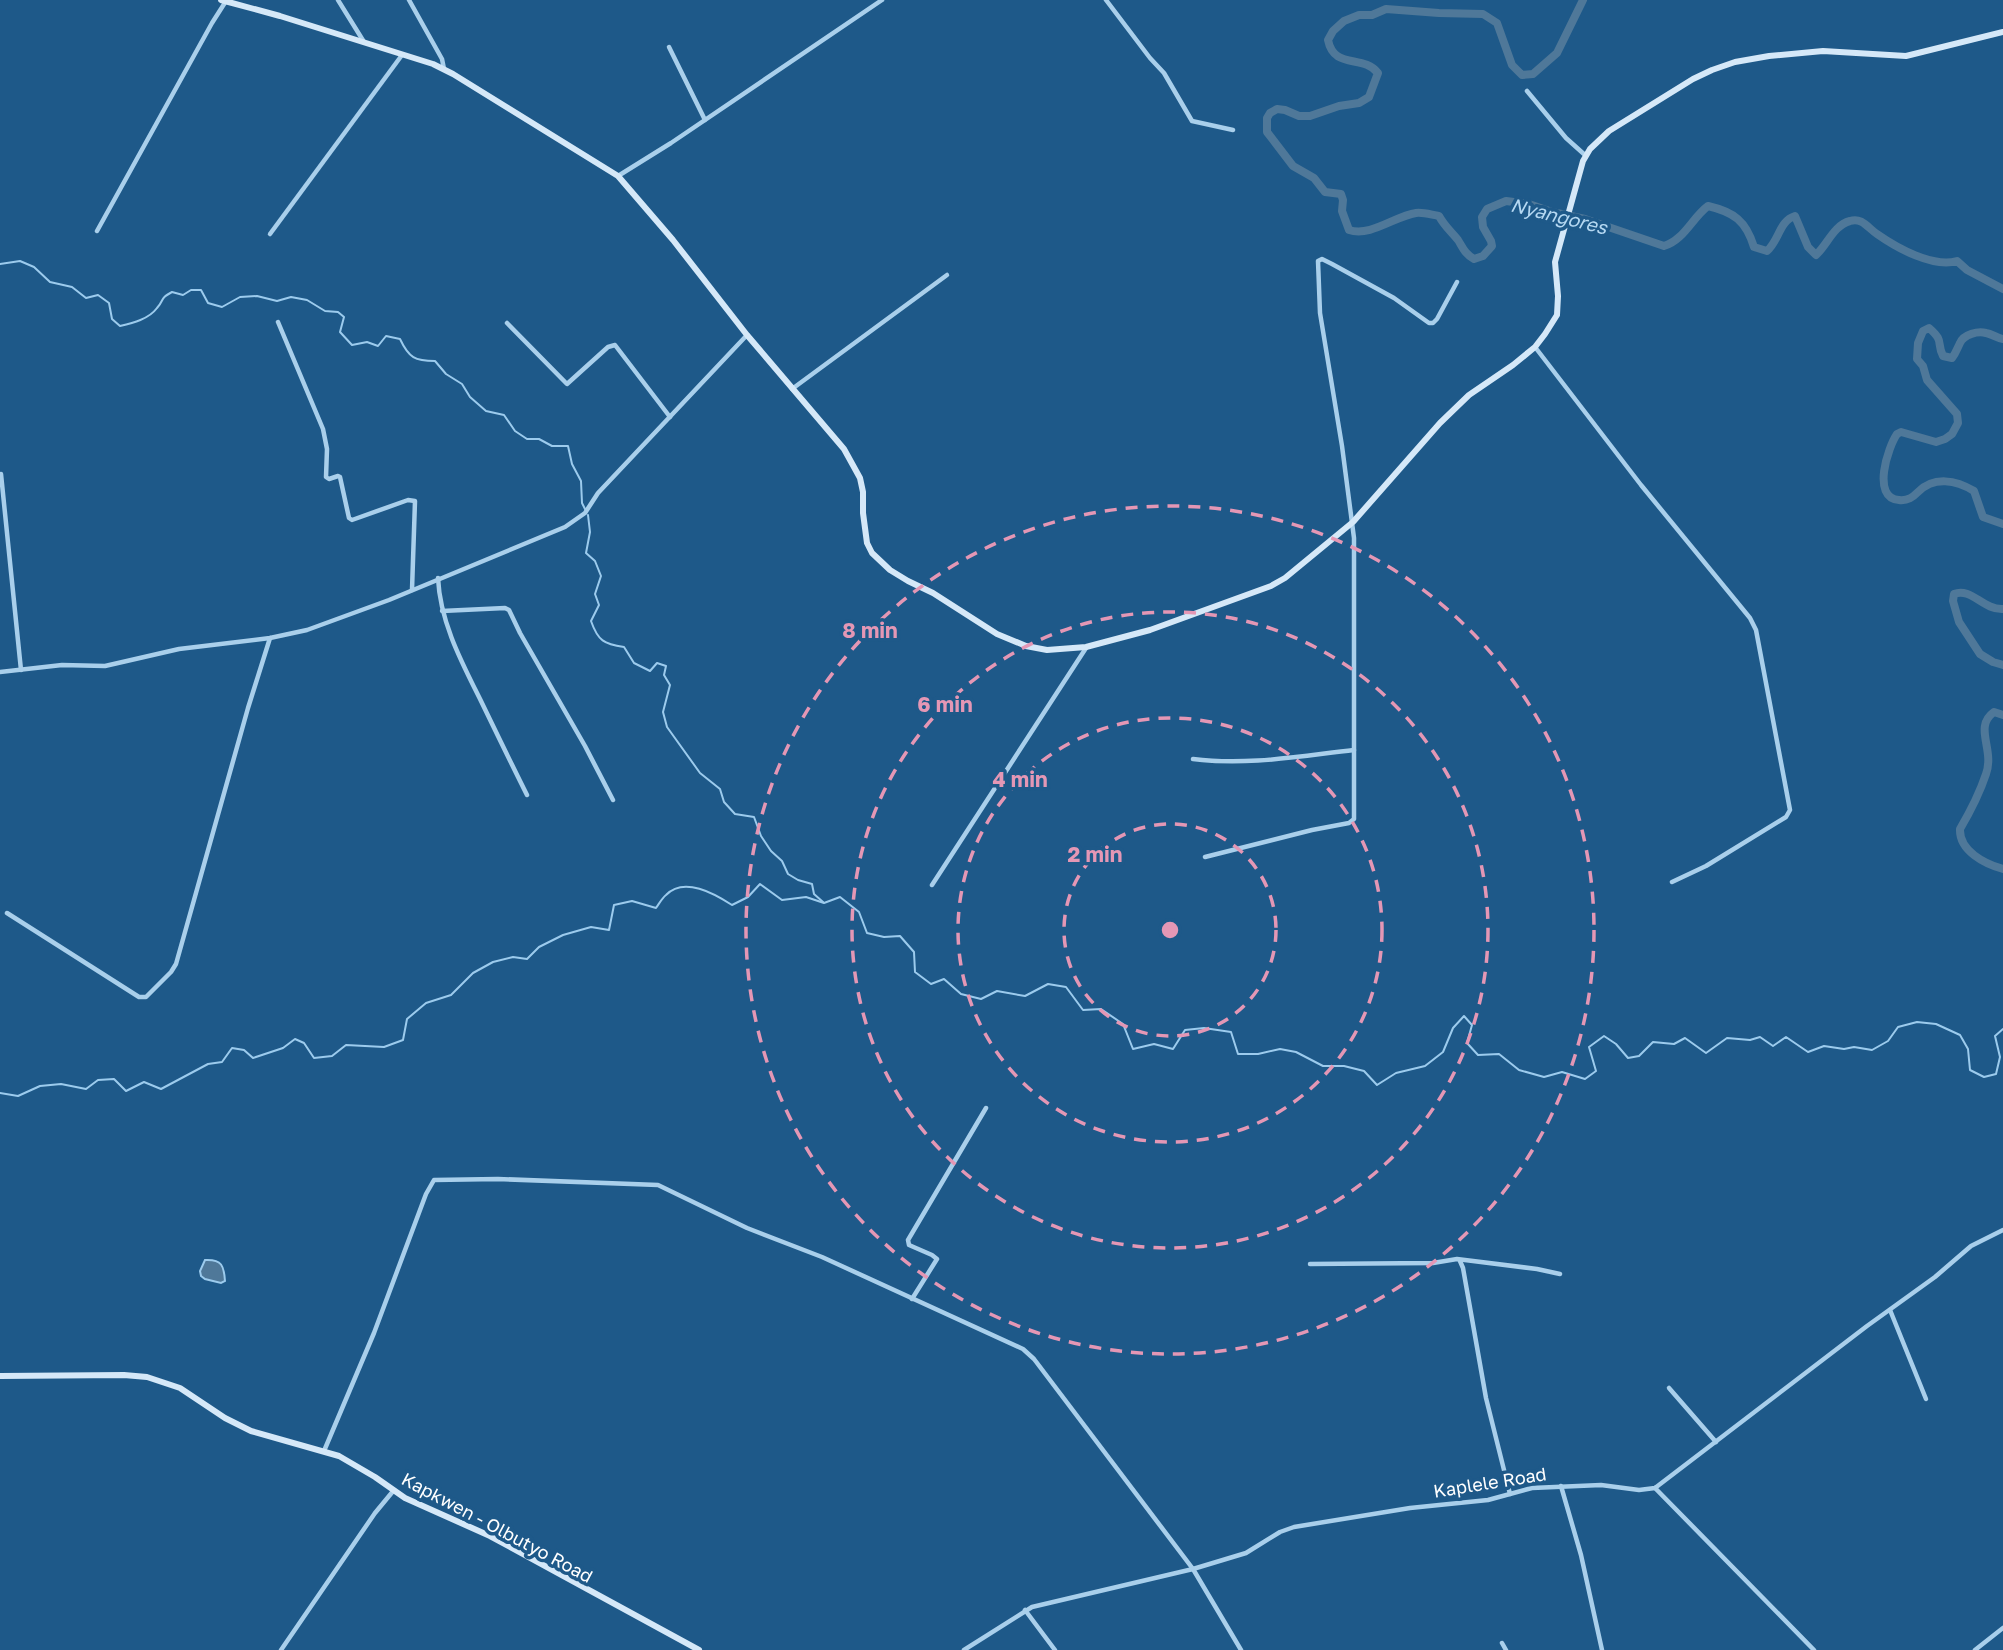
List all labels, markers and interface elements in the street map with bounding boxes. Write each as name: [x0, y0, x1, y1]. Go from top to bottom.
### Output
water label: Nyangores: [1509, 192, 1611, 239]
text: 8 min: [842, 617, 898, 643]
text: 6 min: [917, 691, 973, 717]
text: 4 min: [992, 766, 1048, 792]
text: 2 min: [1068, 841, 1122, 867]
centre of rings: [1158, 918, 1182, 942]
street label: Kaplele Road: [1432, 1462, 1548, 1502]
street label: Kapkwen - Olbutyo Road: [398, 1467, 597, 1587]

